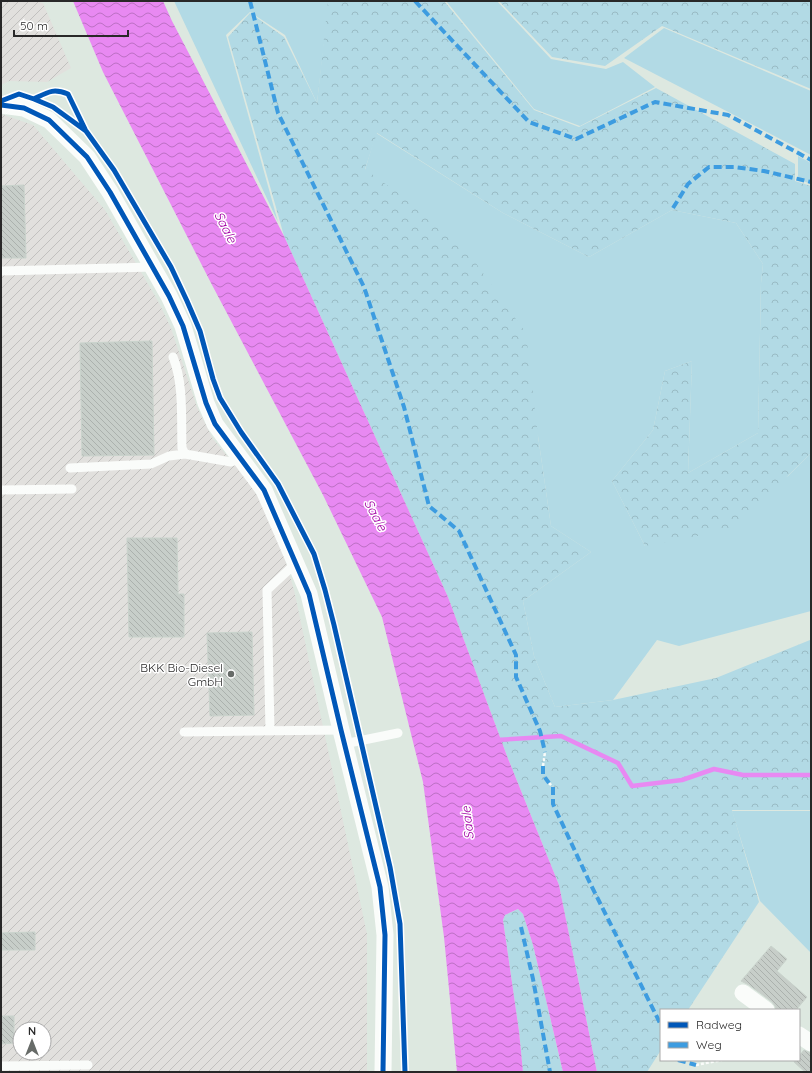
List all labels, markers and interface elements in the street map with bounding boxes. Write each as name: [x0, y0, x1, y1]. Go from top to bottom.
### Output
scale bar: [14, 12, 128, 38]
text: 50 m: [20, 18, 48, 33]
water label: Saale: [211, 208, 241, 246]
water label: Saale: [361, 496, 391, 534]
place label: BKK Bio-Diesel GmbH: [140, 660, 223, 689]
marker: BKK Bio-Diesel GmbH: [226, 669, 236, 679]
water label: Saale: [457, 805, 477, 840]
legend: [660, 1009, 800, 1061]
text: Radweg: [696, 1017, 742, 1032]
north arrow: [12, 1021, 52, 1061]
text: N: [28, 1024, 36, 1038]
text: Weg: [696, 1037, 722, 1052]

